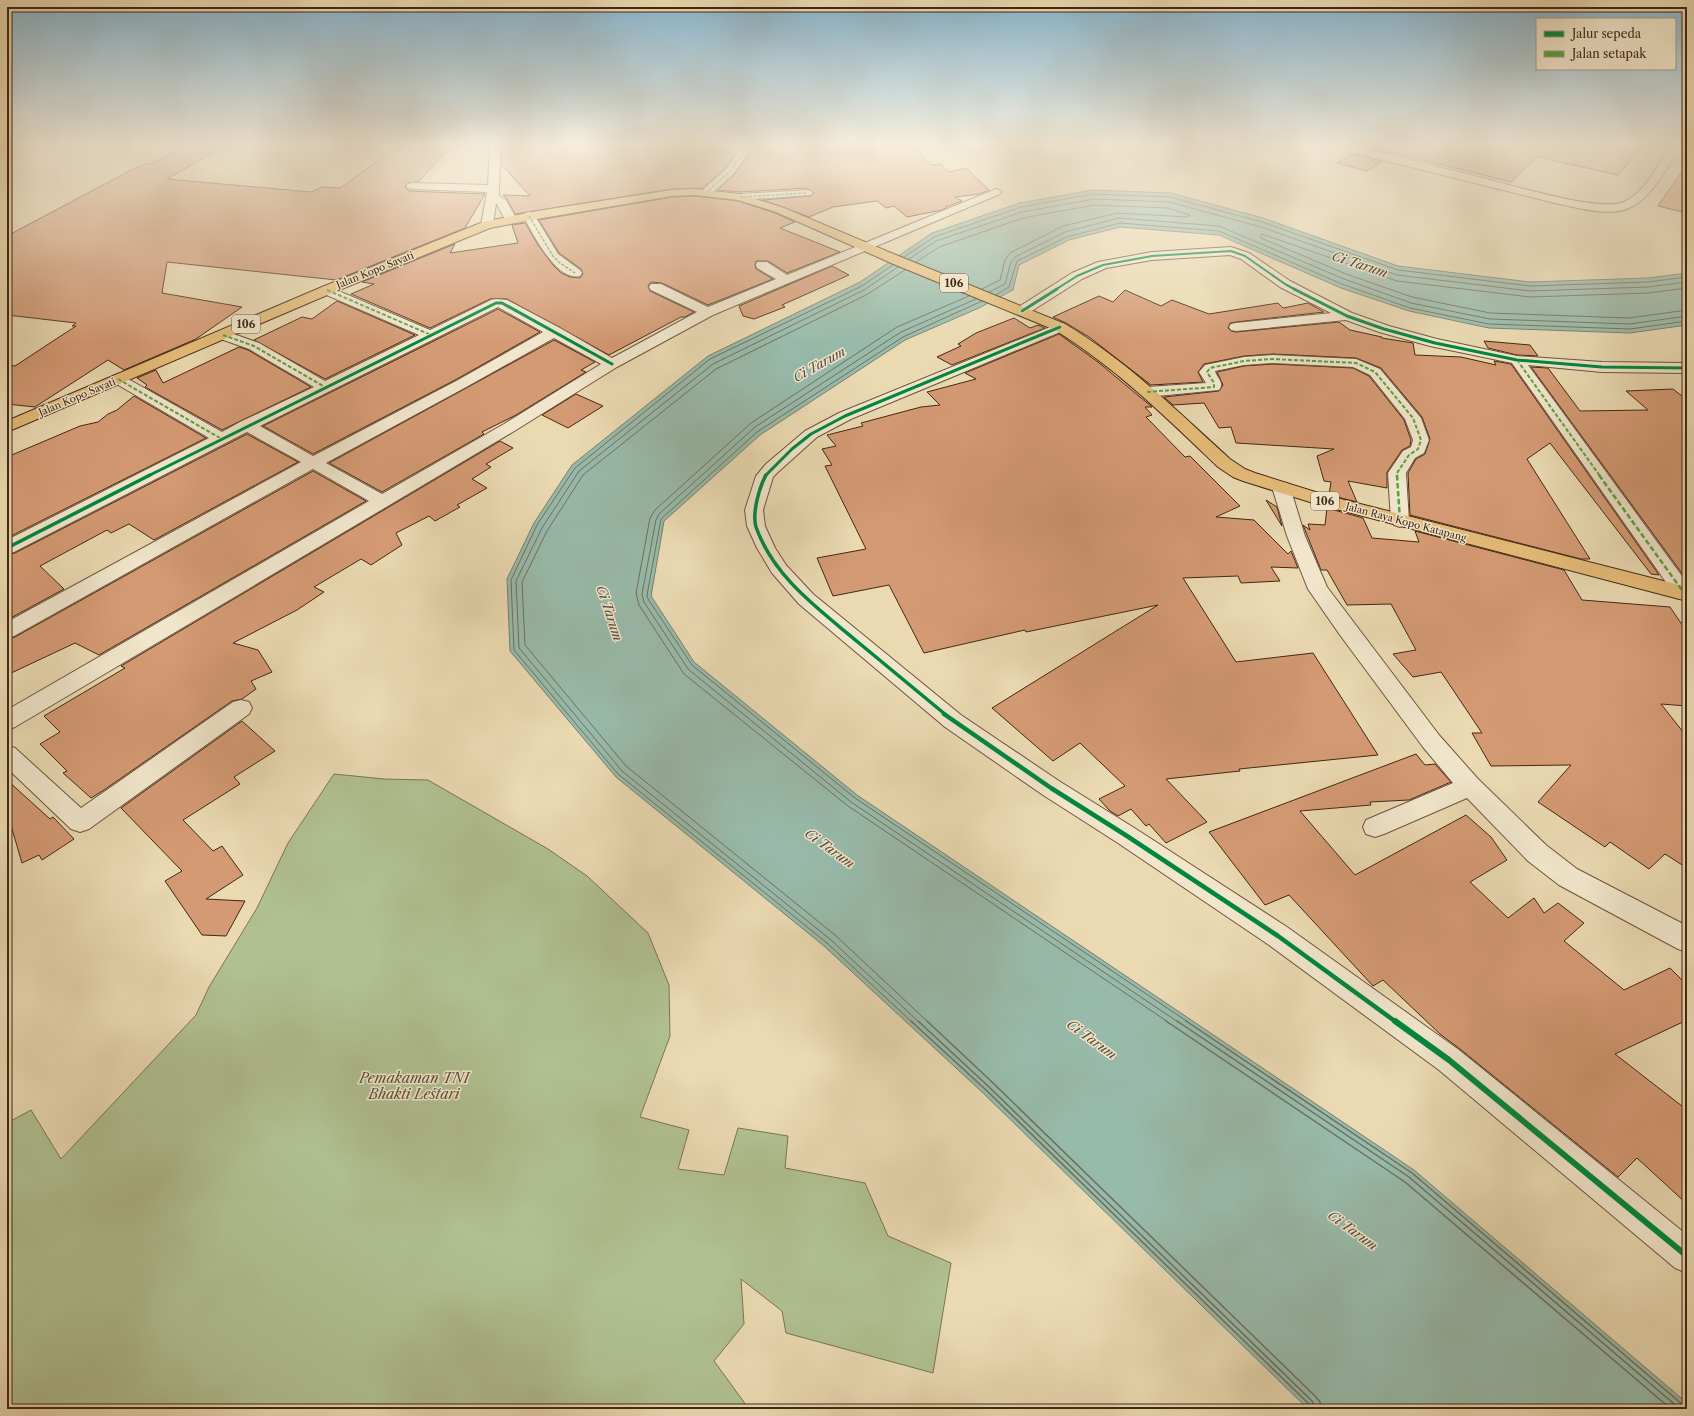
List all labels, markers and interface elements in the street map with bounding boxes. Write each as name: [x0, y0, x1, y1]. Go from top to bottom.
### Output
legend: [1536, 18, 1676, 70]
text: Jalur sepeda: [1570, 26, 1642, 41]
text: Jalan setapak: [1570, 46, 1647, 61]
water label: Ci Tarum: [1330, 248, 1390, 280]
street label: Jalan Kopo Sayati: [332, 249, 416, 292]
road number: 106: [940, 274, 968, 292]
road number: 106: [232, 315, 260, 333]
water label: Ci Tarum: [790, 343, 848, 385]
street label: Jalan Kopo Sayati: [35, 375, 118, 420]
road number: 106: [1311, 492, 1339, 510]
street label: Jalan Raya Kopo Katapang: [1342, 499, 1469, 545]
water label: Ci Tarum: [594, 583, 626, 643]
water label: Ci Tarum: [802, 825, 858, 871]
water label: Ci Tarum: [1064, 1016, 1120, 1062]
park label: Pemakaman TNI Bhakti Lestari: [358, 1069, 471, 1103]
water label: Ci Tarum: [1325, 1207, 1381, 1253]

